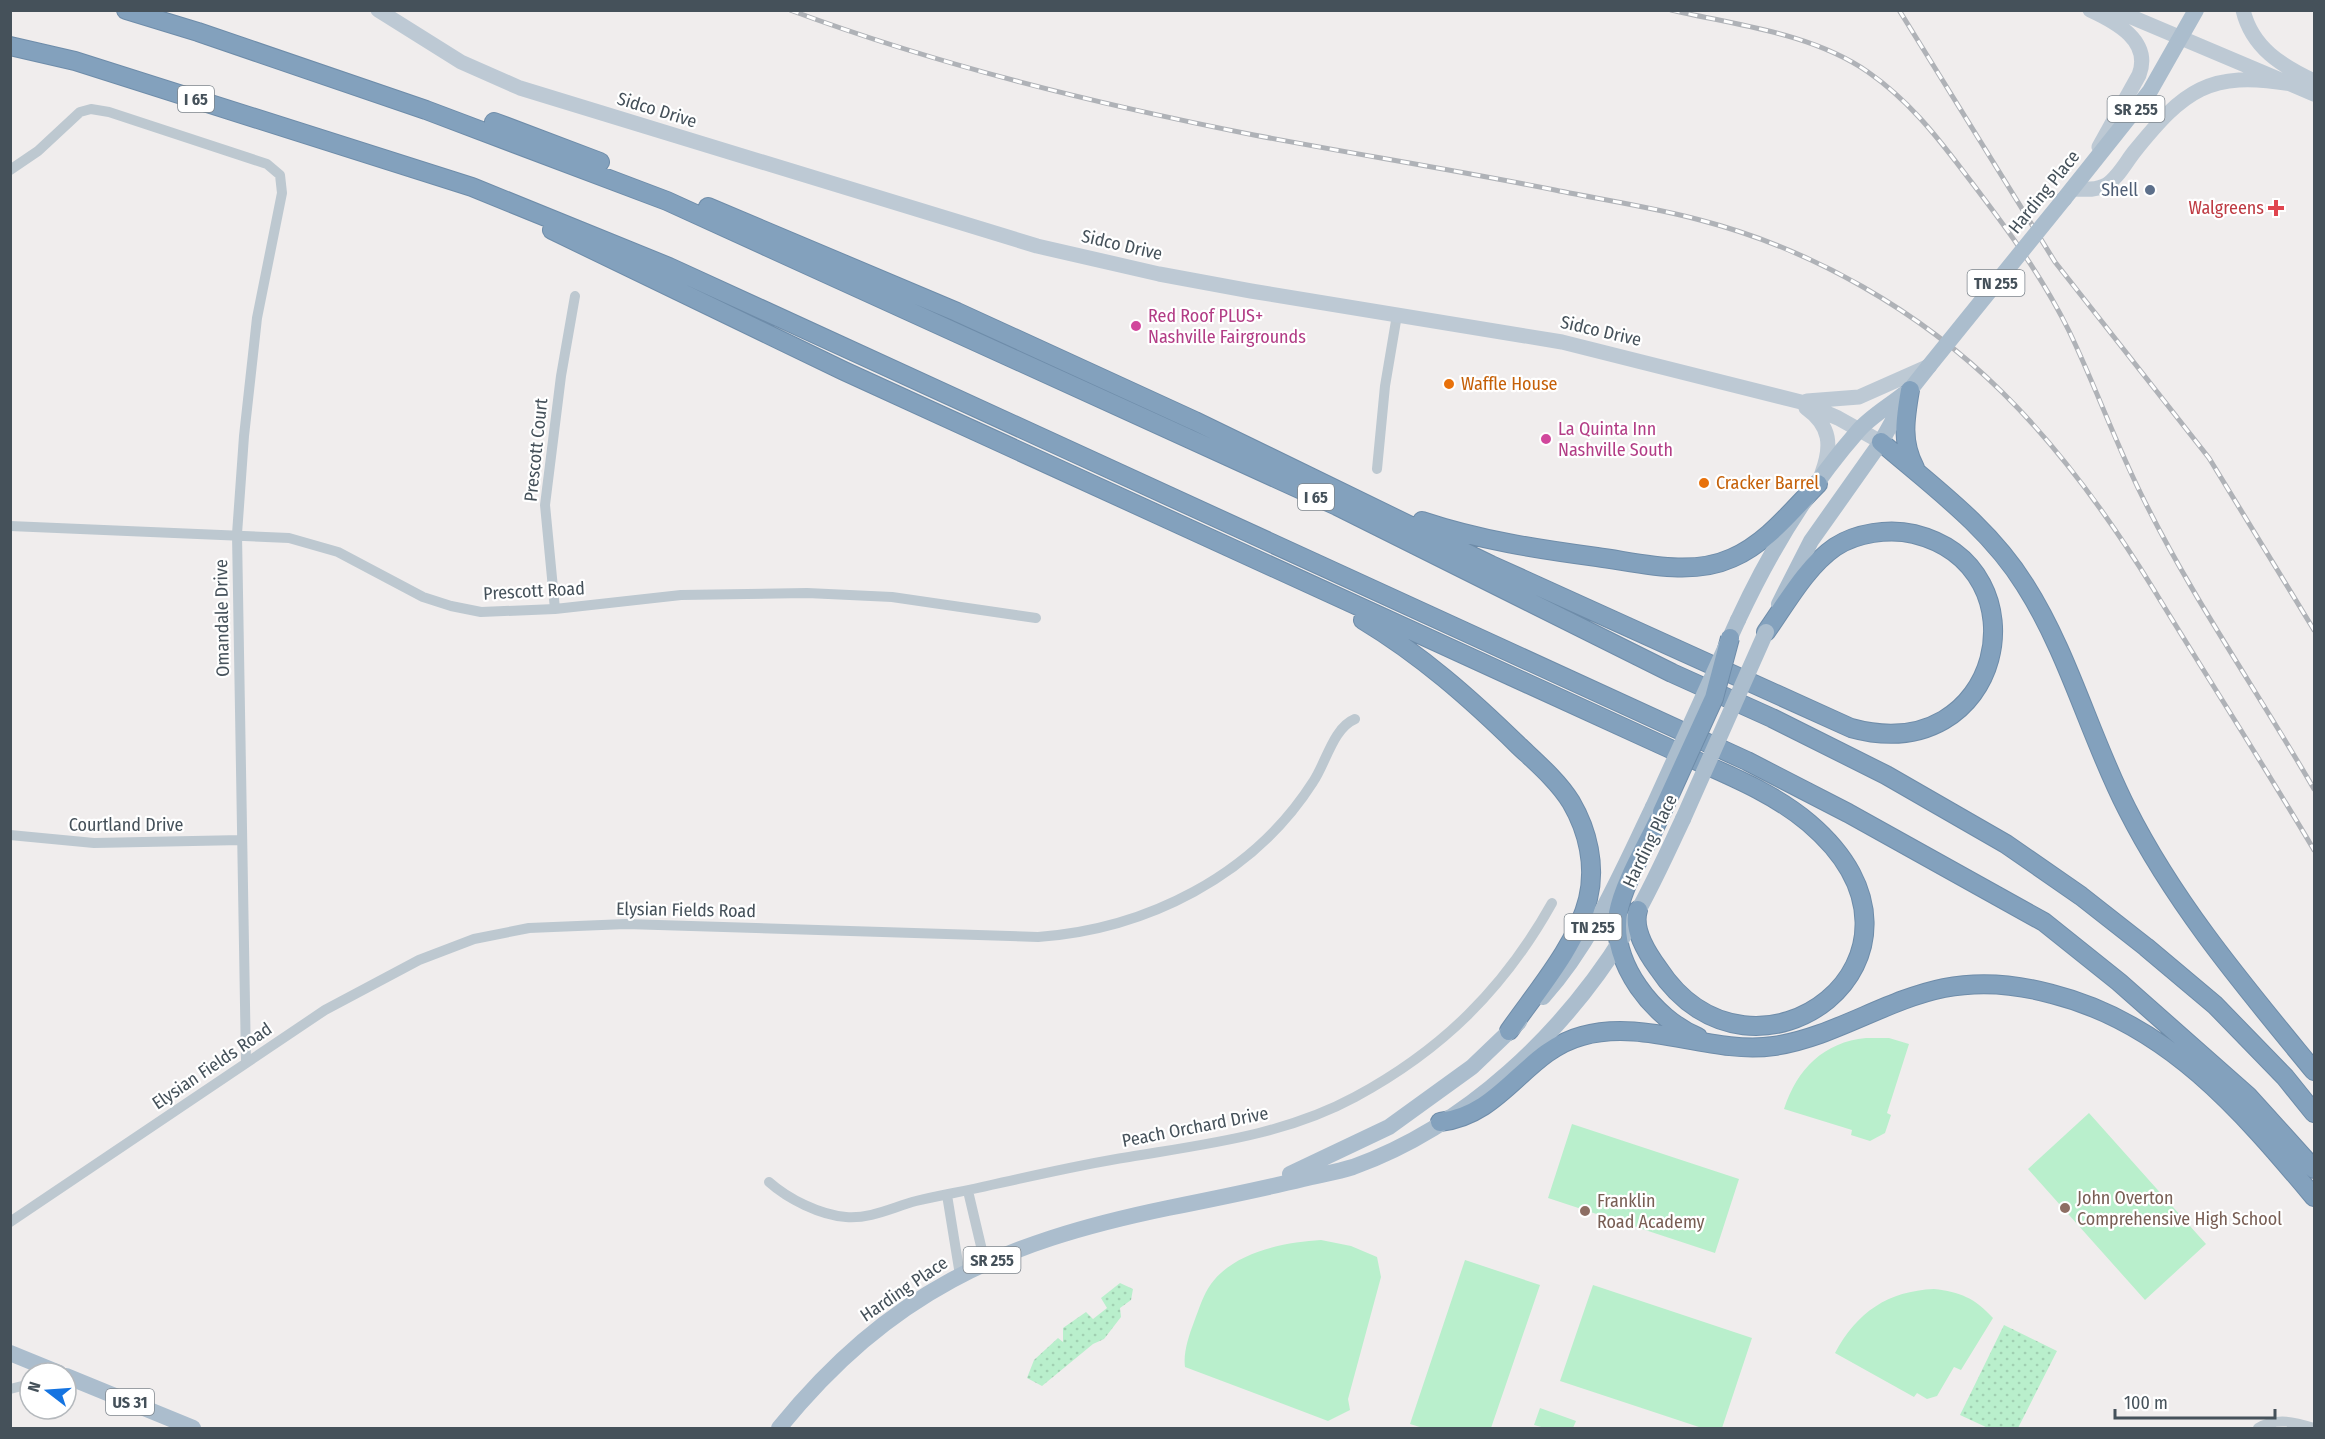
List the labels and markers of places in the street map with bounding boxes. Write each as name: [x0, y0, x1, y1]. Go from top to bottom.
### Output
place label: Shell: [2101, 179, 2138, 201]
marker: Shell: [2143, 183, 2157, 197]
place label: Walgreens: [2188, 197, 2264, 219]
marker: Walgreens: [2269, 201, 2283, 215]
place label: Red Roof PLUS+ Nashville Fairgrounds: [1148, 305, 1306, 348]
marker: Red Roof PLUS+ Nashville Fairgrounds: [1129, 319, 1143, 333]
place label: Waffle House: [1461, 373, 1558, 395]
marker: Waffle House: [1442, 377, 1456, 391]
place label: La Quinta Inn Nashville South: [1558, 418, 1673, 461]
marker: La Quinta Inn Nashville South: [1539, 432, 1553, 446]
place label: Cracker Barrel: [1716, 472, 1819, 494]
marker: Cracker Barrel: [1697, 476, 1711, 490]
place label: John Overton Comprehensive High School: [2077, 1187, 2282, 1230]
place label: Franklin Road Academy: [1597, 1190, 1705, 1233]
marker: John Overton Comprehensive High School: [2058, 1201, 2072, 1215]
marker: Franklin Road Academy: [1578, 1204, 1592, 1218]

